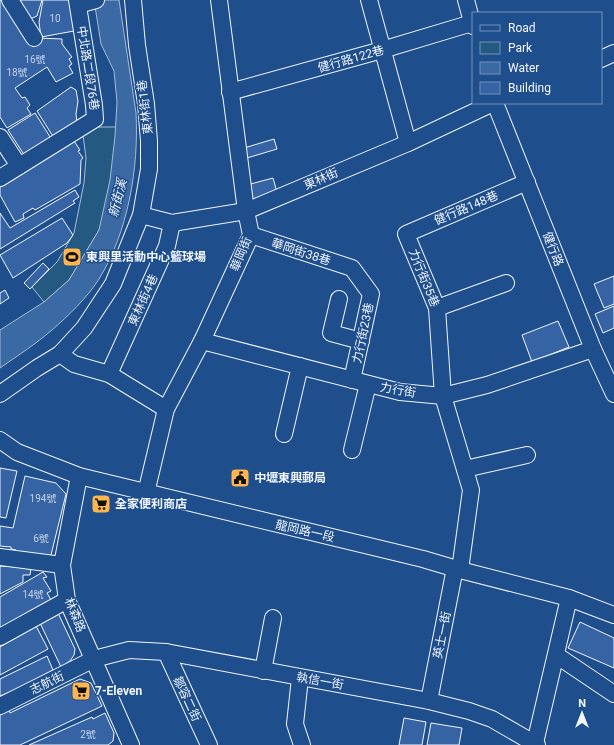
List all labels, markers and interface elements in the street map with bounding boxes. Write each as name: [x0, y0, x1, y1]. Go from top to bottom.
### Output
legend: [472, 12, 602, 104]
house number: 10: [49, 13, 61, 24]
text: Road: [508, 21, 536, 35]
street label: 中北路二段76巷: [74, 25, 102, 111]
text: Park: [508, 41, 533, 55]
street label: 健行路122巷: [316, 43, 386, 75]
house number: 16號: [24, 54, 46, 65]
text: Water: [508, 61, 539, 75]
house number: 18號: [6, 67, 28, 78]
street label: 東林街1巷: [135, 79, 155, 135]
text: Building: [508, 81, 551, 95]
street label: 東林街: [302, 166, 340, 192]
water label: 新街溪: [105, 175, 130, 219]
street label: 健行路148巷: [432, 188, 500, 228]
street label: 健行路: [540, 230, 566, 268]
street label: 華岡街: [228, 235, 254, 273]
street label: 華岡街38巷: [270, 236, 332, 268]
sports icon: 東興里活動中心籃球場: [61, 246, 83, 268]
street label: 力行街35巷: [406, 247, 442, 309]
place label: 東興里活動中心籃球場: [86, 250, 206, 264]
street label: 東林街4巷: [125, 272, 161, 328]
street label: 力行街23巷: [350, 301, 376, 365]
street label: 力行街: [379, 380, 417, 400]
public building icon: 中壢東興郵局: [229, 467, 251, 489]
place label: 中壢東興郵局: [254, 471, 326, 485]
house number: 194號: [30, 493, 56, 504]
supermarket icon: 全家便利商店: [90, 493, 112, 515]
place label: 全家便利商店: [115, 497, 187, 511]
street label: 龍岡路一段: [274, 517, 336, 545]
house number: 6號: [33, 533, 49, 544]
house number: 14號: [22, 589, 44, 600]
street label: 林森路: [62, 596, 88, 634]
street label: 英士一街: [431, 610, 453, 660]
street label: 志航街: [28, 669, 66, 697]
street label: 執信一街: [295, 670, 345, 692]
street label: 鄒容二街: [171, 674, 203, 724]
supermarket icon: 7-Eleven: [70, 680, 92, 702]
place label: 7-Eleven: [95, 684, 142, 698]
north arrow: [562, 693, 602, 733]
text: N: [578, 697, 586, 710]
house number: 2號: [80, 729, 96, 740]

